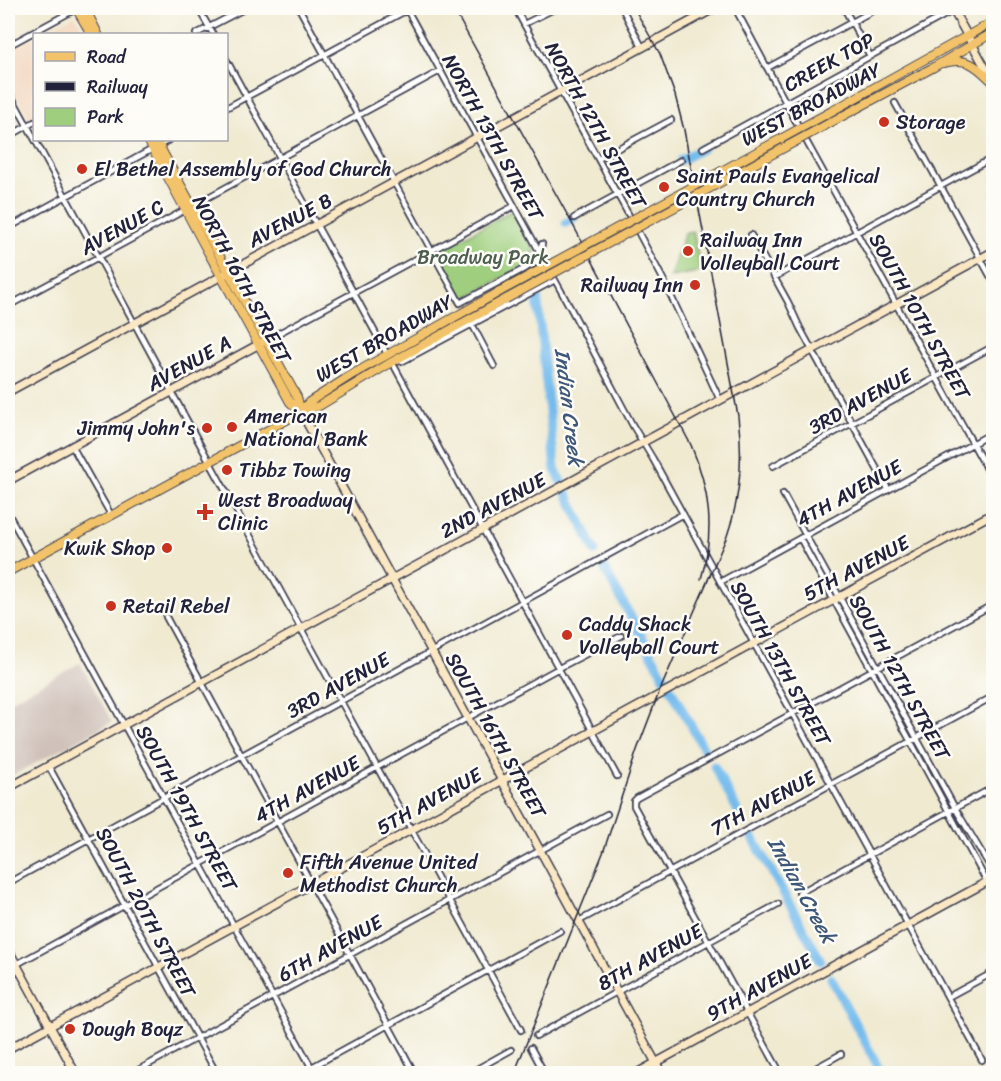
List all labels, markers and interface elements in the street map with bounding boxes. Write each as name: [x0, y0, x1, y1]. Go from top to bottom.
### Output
street label: CREEK TOP: [777, 23, 882, 102]
legend: [33, 33, 228, 141]
street label: NORTH 12TH STREET: [535, 35, 657, 217]
text: Road: [87, 41, 127, 73]
street label: NORTH 13TH STREET: [432, 47, 554, 229]
street label: WEST BROADWAY: [735, 52, 889, 156]
text: Railway: [87, 71, 149, 103]
text: Park: [87, 101, 124, 133]
place label: Storage: [896, 105, 966, 140]
marker: Storage: [877, 115, 891, 129]
place label: El Bethel Assembly of God Church: [94, 152, 392, 187]
place label: Saint Pauls Evangelical Country Church: [676, 159, 881, 217]
marker: El Bethel Assembly of God Church: [75, 162, 89, 176]
marker: Saint Pauls Evangelical Country Church: [657, 180, 671, 194]
street label: AVENUE B: [241, 183, 339, 258]
street label: NORTH 16TH STREET: [182, 189, 302, 371]
street label: AVENUE C: [73, 190, 171, 265]
place label: Railway Inn Volleyball Court: [700, 223, 840, 281]
street label: SOUTH 10TH STREET: [859, 226, 981, 407]
park label: Broadway Park: [417, 240, 549, 275]
marker: Railway Inn Volleyball Court: [681, 244, 695, 258]
place label: Railway Inn: [581, 268, 683, 303]
marker: Railway Inn: [688, 278, 702, 292]
street label: WEST BROADWAY: [308, 284, 461, 392]
street label: AVENUE A: [140, 326, 238, 402]
water label: Indian Creek: [543, 345, 595, 471]
street label: 3RD AVENUE: [802, 358, 920, 444]
place label: American National Bank: [243, 399, 368, 457]
place label: Jimmy John's: [76, 411, 196, 446]
marker: American National Bank: [225, 420, 239, 434]
marker: Jimmy John's: [200, 421, 214, 435]
street label: 4TH AVENUE: [790, 449, 910, 537]
place label: Tibbz Towing: [239, 453, 351, 488]
street label: 2ND AVENUE: [434, 462, 554, 548]
marker: Tibbz Towing: [220, 463, 234, 477]
place label: West Broadway Clinic: [218, 483, 353, 541]
marker: West Broadway Clinic: [196, 503, 214, 521]
street label: 5TH AVENUE: [797, 525, 918, 611]
place label: Kwik Shop: [64, 531, 155, 566]
marker: Kwik Shop: [160, 541, 174, 555]
street label: SOUTH 13TH STREET: [720, 574, 841, 753]
street label: SOUTH 12TH STREET: [839, 588, 960, 768]
place label: Retail Rebel: [123, 589, 231, 624]
marker: Retail Rebel: [104, 599, 118, 613]
place label: Caddy Shack Volleyball Court: [579, 607, 719, 665]
marker: Caddy Shack Volleyball Court: [560, 628, 574, 642]
street label: 3RD AVENUE: [280, 642, 398, 728]
street label: SOUTH 16TH STREET: [435, 646, 556, 826]
street label: SOUTH 19TH STREET: [126, 718, 247, 899]
street label: 4TH AVENUE: [248, 745, 368, 833]
street label: 5TH AVENUE: [370, 757, 490, 845]
street label: 7TH AVENUE: [704, 760, 824, 846]
street label: SOUTH 20TH STREET: [86, 820, 206, 1005]
water label: Indian Creek: [756, 828, 849, 953]
place label: Fifth Avenue United Methodist Church: [300, 845, 479, 903]
marker: Fifth Avenue United Methodist Church: [281, 866, 295, 880]
street label: 6TH AVENUE: [271, 904, 391, 992]
street label: 8TH AVENUE: [591, 913, 711, 1001]
street label: 9TH AVENUE: [700, 943, 820, 1031]
place label: Dough Boyz: [82, 1012, 184, 1047]
marker: Dough Boyz: [63, 1022, 77, 1036]

